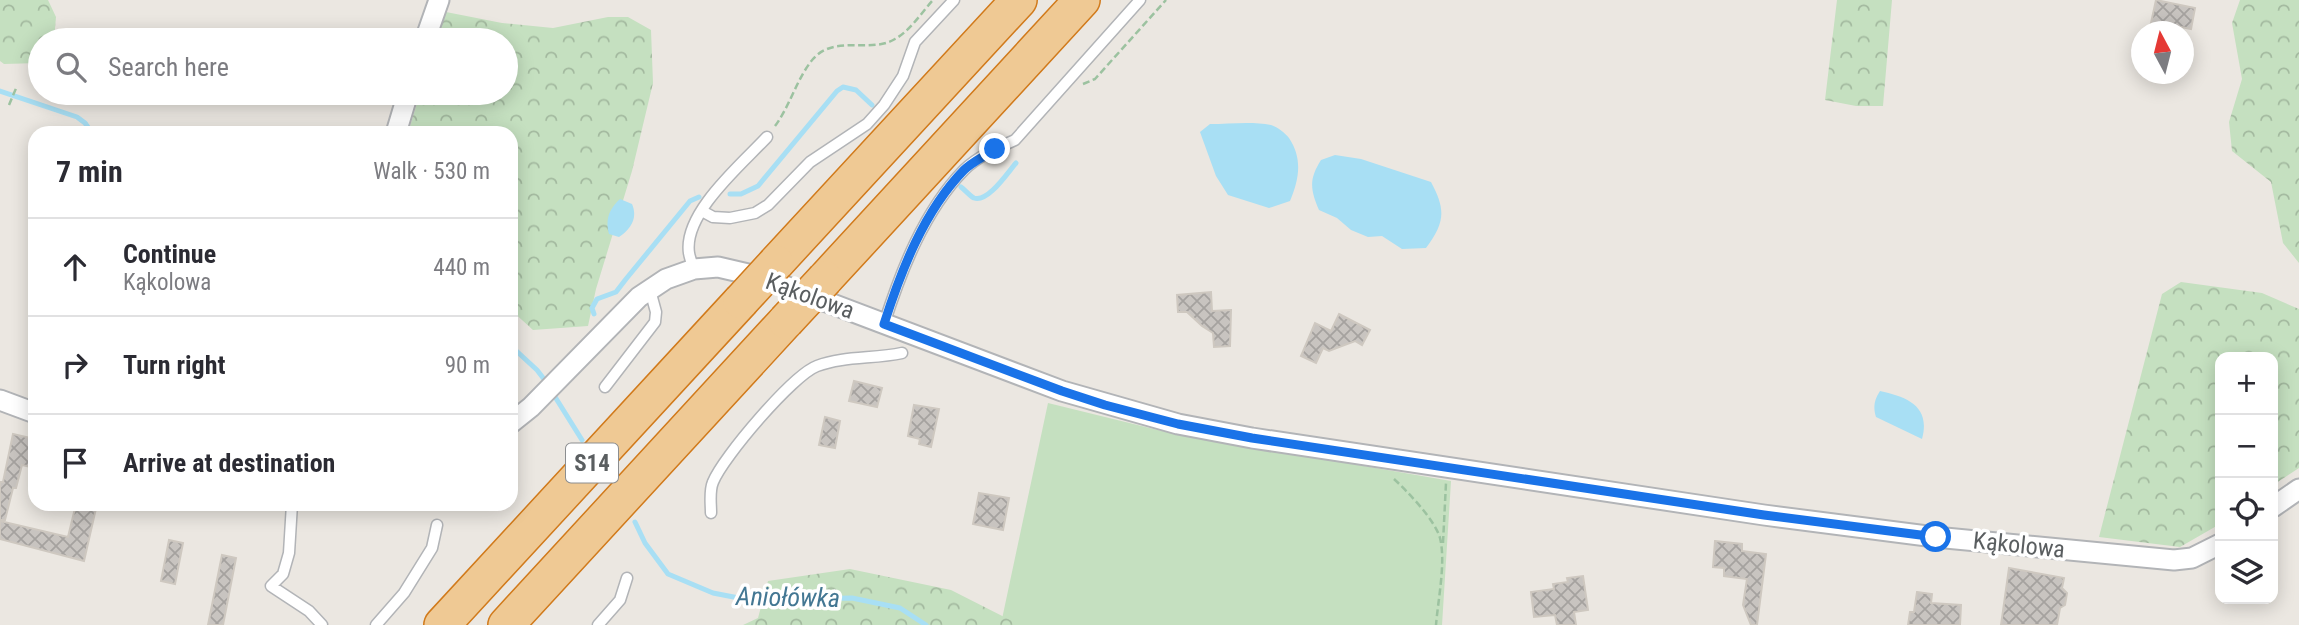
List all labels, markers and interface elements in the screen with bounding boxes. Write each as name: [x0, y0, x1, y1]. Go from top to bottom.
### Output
north arrow: [2131, 21, 2194, 84]
search box: [28, 28, 518, 105]
icon: search: [52, 48, 90, 86]
text: Search here: [108, 52, 229, 82]
route end: [979, 133, 1010, 164]
text: 7 min: [56, 154, 123, 189]
text: Walk · 530 m: [373, 158, 490, 185]
text: Continue: [123, 239, 216, 269]
icon: ahead: [56, 248, 94, 286]
text: 440 m: [433, 254, 490, 281]
street label: Kąkolowa: [762, 267, 858, 325]
text: Kąkolowa: [123, 269, 211, 296]
icon: right: [56, 346, 94, 384]
text: Turn right: [123, 350, 225, 380]
text: 90 m: [445, 352, 490, 379]
map controls: [2215, 352, 2278, 604]
button: +: [2215, 352, 2278, 415]
button: −: [2215, 415, 2278, 478]
icon: arrive: [56, 444, 94, 482]
road number: S14: [566, 444, 618, 482]
text: Arrive at destination: [123, 448, 335, 478]
button: locate: [2215, 478, 2278, 541]
route start: [1920, 521, 1951, 552]
street label: Kąkolowa: [1972, 526, 2066, 564]
button: layers: [2215, 541, 2278, 604]
water label: Aniołówka: [735, 581, 840, 613]

